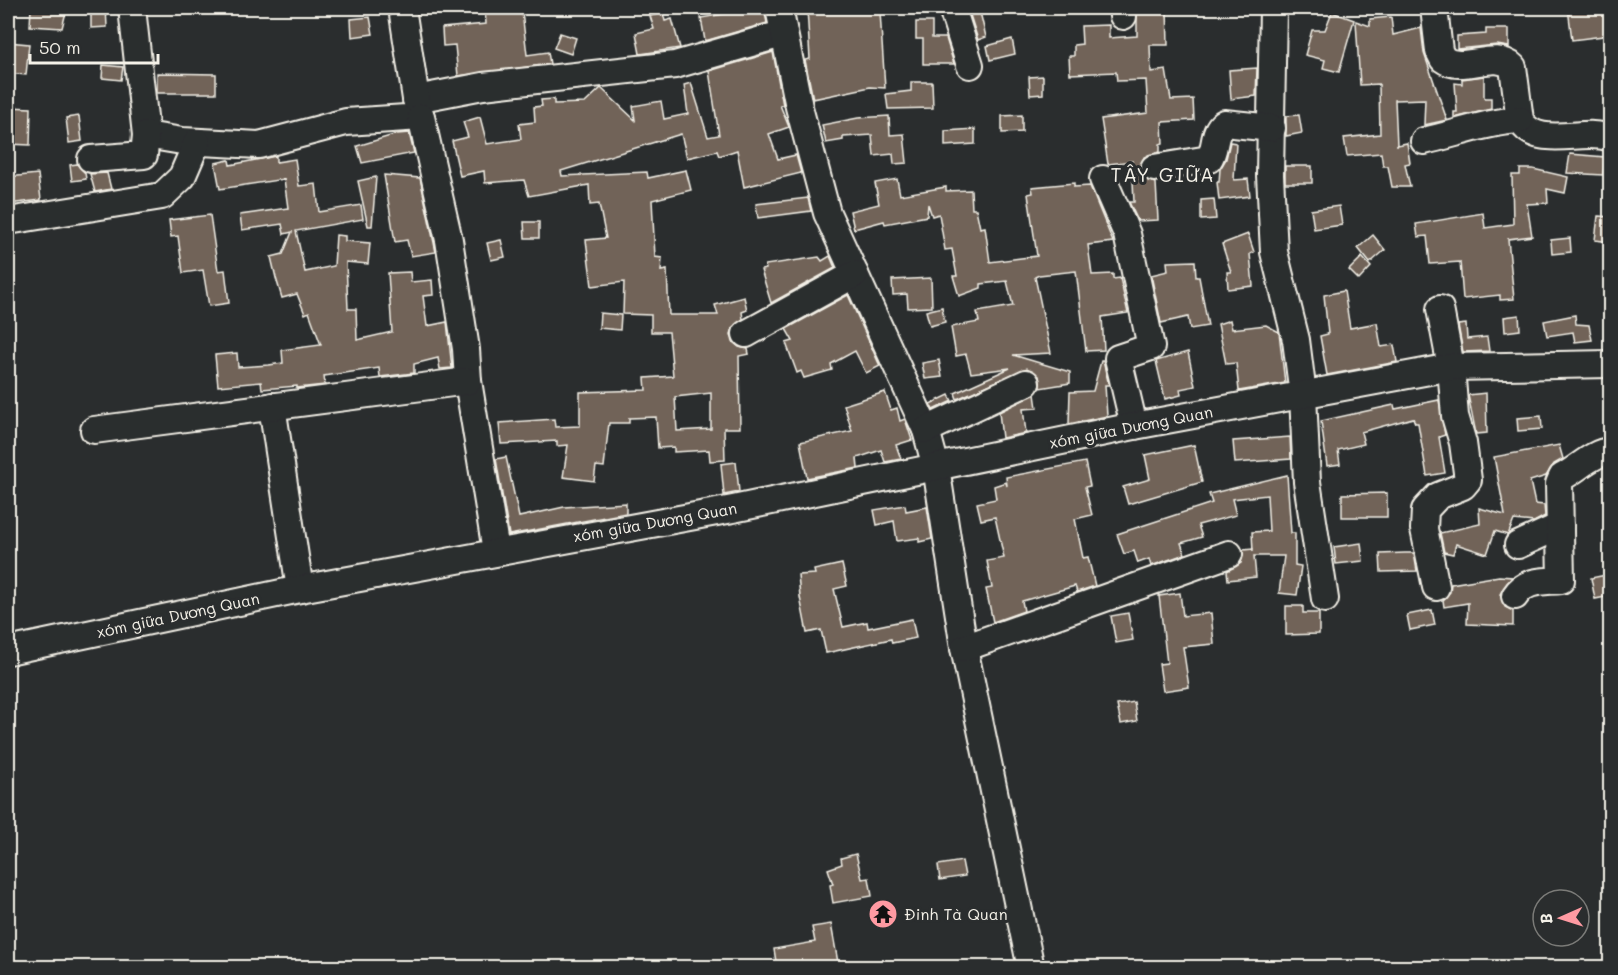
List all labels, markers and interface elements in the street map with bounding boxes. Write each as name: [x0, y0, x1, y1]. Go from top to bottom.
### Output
scale bar: [30, 27, 158, 65]
text: 50 m: [39, 35, 81, 59]
district label: TÂY GIỮA: [1111, 161, 1215, 187]
street label: xóm giữa Dương Quan: [1047, 400, 1214, 453]
street label: xóm giữa Dương Quan: [571, 497, 739, 546]
street label: xóm giữa Dương Quan: [94, 587, 261, 642]
north arrow: [1531, 888, 1591, 948]
temple icon: Đinh Tà Quan: [867, 898, 899, 930]
place label: Đinh Tà Quan: [904, 903, 1008, 924]
text: B: [1535, 913, 1556, 925]

